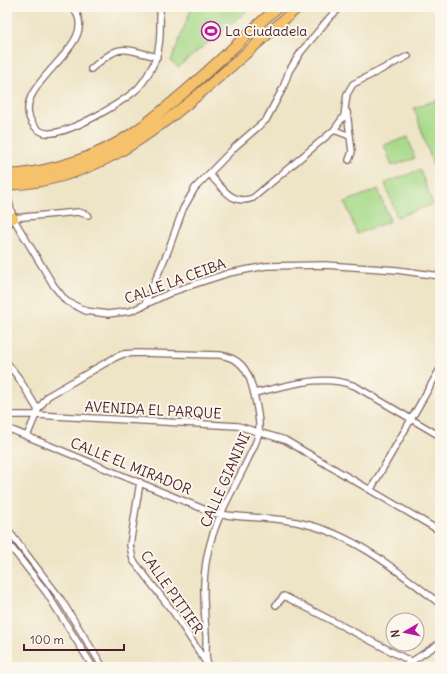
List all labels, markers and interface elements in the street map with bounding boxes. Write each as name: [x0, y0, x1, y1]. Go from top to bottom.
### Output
sports icon: La Ciudadela: [200, 20, 222, 42]
place label: La Ciudadela: [225, 22, 307, 40]
street label: CALLE LA CEIBA: [122, 254, 228, 308]
street label: AVENIDA EL PARQUE: [84, 397, 222, 423]
street label: CALLE GIANINI: [196, 430, 254, 530]
street label: CALLE EL MIRADOR: [68, 433, 194, 499]
street label: CALLE PITTIER: [137, 547, 207, 637]
north arrow: [385, 612, 425, 652]
scale bar: [24, 626, 124, 652]
text: N: [388, 629, 403, 638]
text: 100 m: [30, 632, 64, 647]

